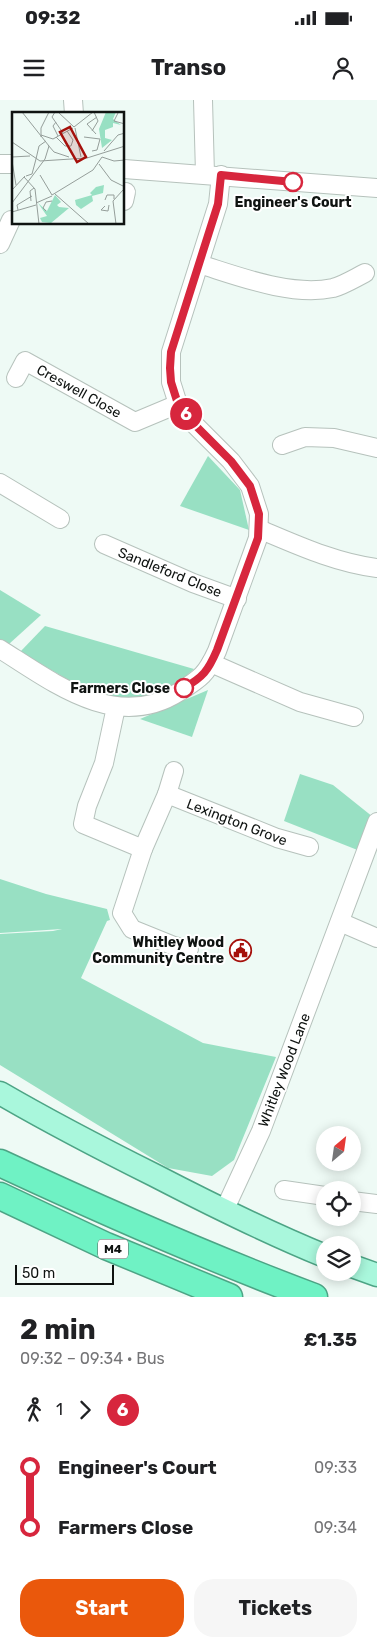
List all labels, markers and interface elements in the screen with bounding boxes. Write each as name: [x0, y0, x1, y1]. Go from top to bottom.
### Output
text: 09:32: [25, 6, 81, 29]
icon: menu: [20, 54, 48, 82]
text: Transo: [151, 54, 226, 81]
icon: person: [329, 54, 357, 82]
inset map: [12, 112, 125, 225]
marker: Engineer's Court: [283, 172, 303, 192]
place label: Engineer's Court: [235, 194, 352, 211]
street label: Creswell Close: [33, 361, 124, 422]
line badge: 6: [170, 398, 202, 430]
text: 6: [180, 403, 192, 425]
street label: Sandleford Close: [115, 544, 224, 601]
marker: Farmers Close: [174, 678, 194, 698]
place label: Farmers Close: [70, 680, 170, 697]
street label: Lexington Grove: [184, 795, 290, 850]
place label: Whitley Wood Community Centre: [92, 934, 224, 967]
public building icon: Whitley Wood Community Centre: [228, 938, 252, 962]
street label: Whitley Wood Lane: [255, 1011, 314, 1130]
north arrow: [316, 1126, 361, 1171]
map controls: [316, 1126, 361, 1281]
button: locate: [316, 1181, 361, 1226]
button: layers: [316, 1236, 361, 1281]
road number: M4: [98, 1240, 128, 1258]
scale bar: [15, 1262, 114, 1285]
text: 50 m: [22, 1265, 55, 1282]
text: 2 min: [20, 1313, 96, 1346]
text: £1.35: [304, 1328, 357, 1351]
text: 09:32 – 09:34 · Bus: [20, 1349, 165, 1368]
icon: walk: [20, 1396, 48, 1424]
icon: forward: [71, 1396, 99, 1424]
text: 6: [117, 1399, 129, 1421]
text: 1: [56, 1400, 63, 1419]
text: Engineer's Court: [58, 1456, 217, 1479]
text: 09:33: [314, 1458, 357, 1477]
text: Farmers Close: [58, 1516, 193, 1539]
text: 09:34: [314, 1518, 357, 1537]
button: Start: [20, 1579, 184, 1637]
button: Tickets: [194, 1579, 357, 1637]

